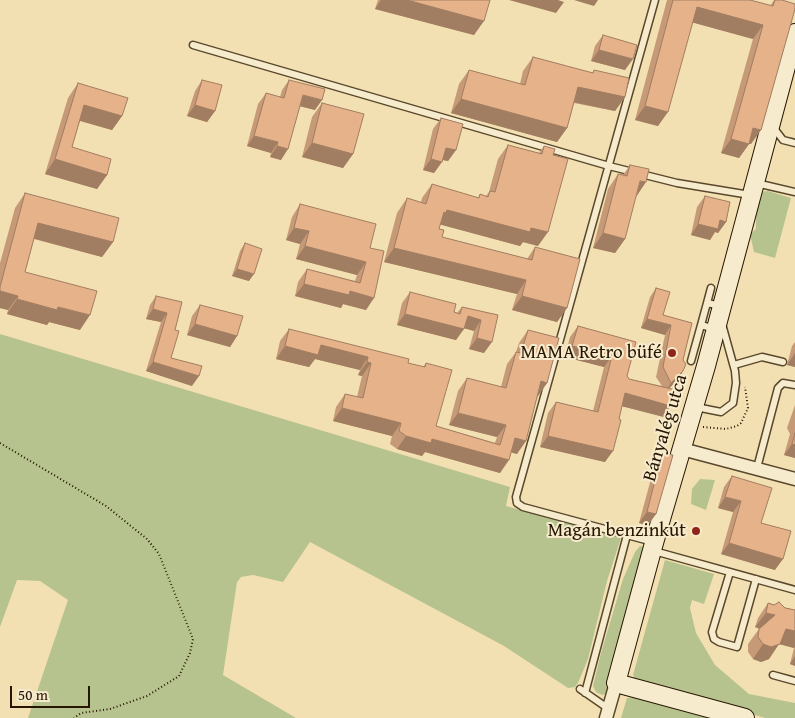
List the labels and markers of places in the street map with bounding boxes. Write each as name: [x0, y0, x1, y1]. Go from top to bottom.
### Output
place label: MAMA Retro büfé: [521, 342, 662, 364]
marker: MAMA Retro büfé: [666, 347, 678, 359]
place label: Magán benzinkút: [548, 520, 686, 542]
marker: Magán benzinkút: [690, 525, 702, 537]

